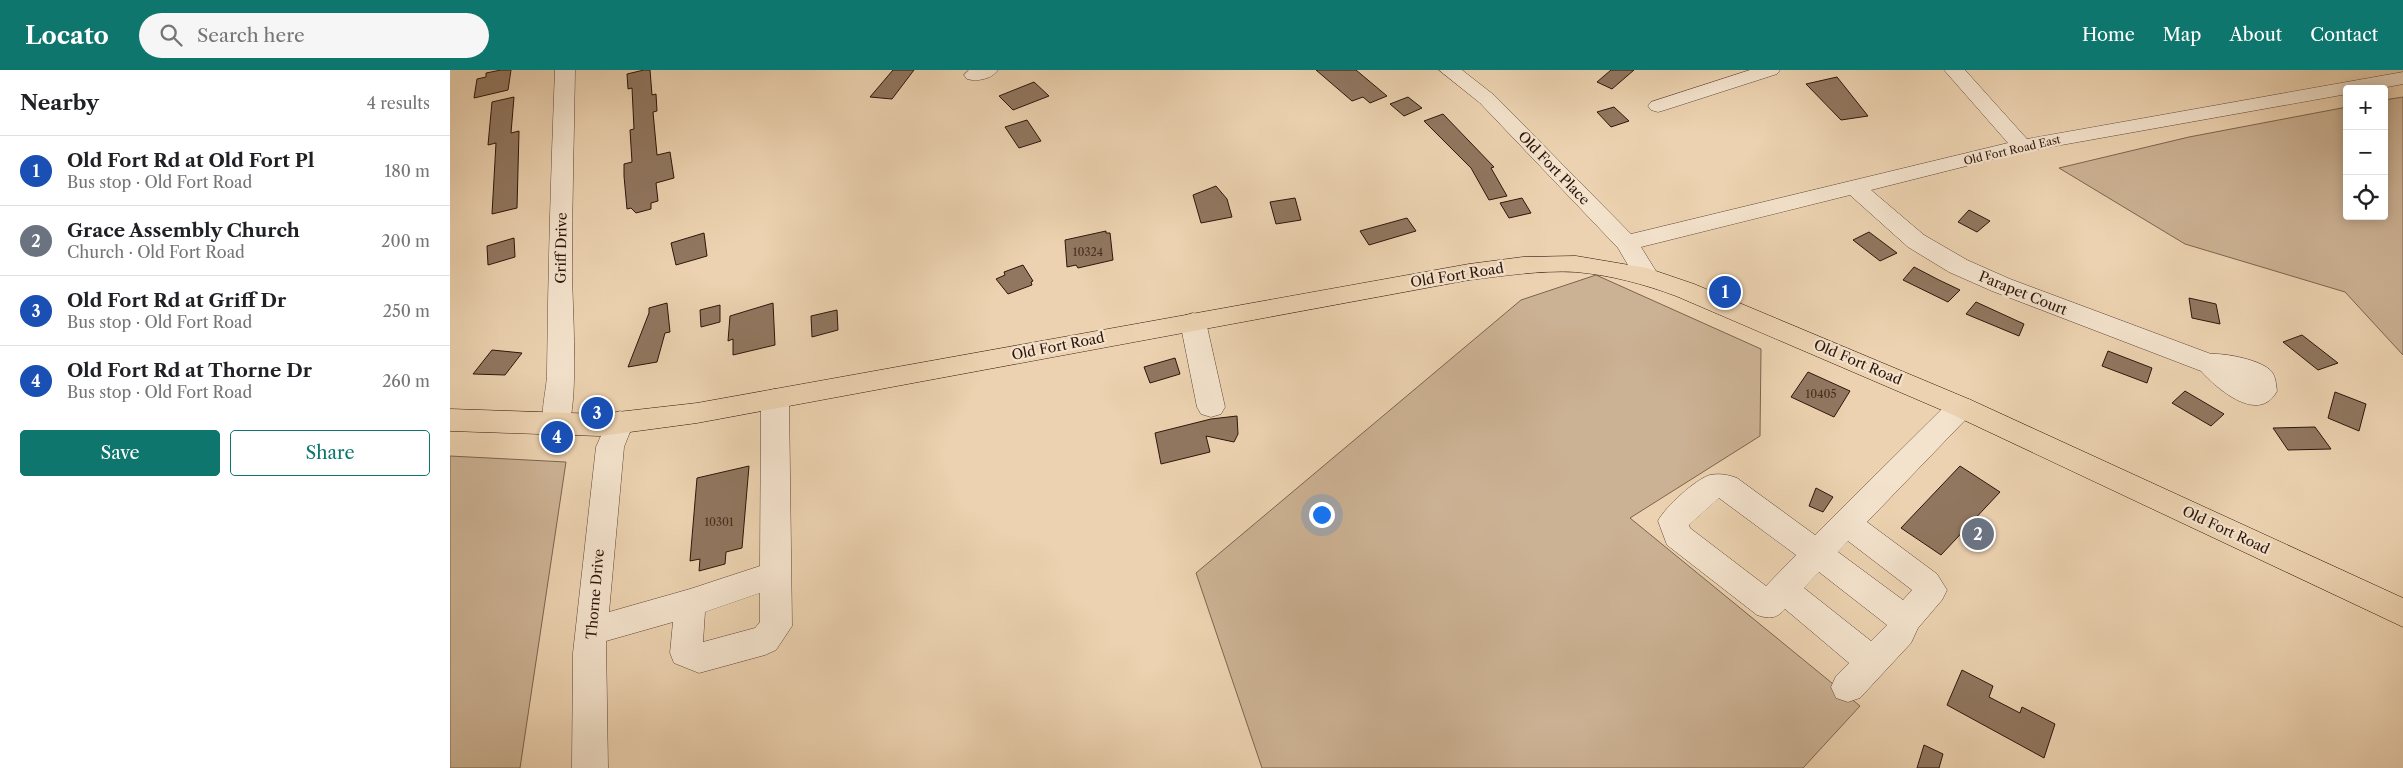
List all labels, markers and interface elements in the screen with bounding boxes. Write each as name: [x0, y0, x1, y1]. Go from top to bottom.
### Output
search box: [139, 13, 489, 58]
text: Locato: [25, 21, 109, 50]
icon: search: [157, 21, 185, 49]
text: Search here: [197, 24, 305, 47]
text: Home: [2082, 24, 2135, 46]
text: Map: [2163, 24, 2201, 46]
text: About: [2229, 24, 2282, 46]
text: Contact: [2310, 24, 2378, 46]
map controls: [2343, 85, 2388, 220]
button: +: [2343, 85, 2388, 130]
text: Nearby: [20, 90, 99, 115]
text: 4 results: [367, 93, 430, 113]
street label: Old Fort Place: [1514, 127, 1594, 209]
button: −: [2343, 130, 2388, 175]
street label: Old Fort Road East: [1962, 132, 2062, 168]
text: Old Fort Rd at Old Fort Pl: [67, 149, 314, 172]
text: 1: [32, 161, 40, 181]
text: 180 m: [384, 161, 430, 181]
text: Bus stop · Old Fort Road: [67, 172, 252, 192]
button: locate: [2343, 175, 2388, 220]
street label: Griff Drive: [551, 212, 571, 284]
text: Grace Assembly Church: [67, 219, 300, 242]
text: 2: [31, 231, 41, 251]
text: 200 m: [381, 231, 430, 251]
text: Church · Old Fort Road: [67, 242, 245, 262]
house number: 10324: [1073, 245, 1103, 259]
street label: Old Fort Road: [1409, 259, 1505, 291]
street label: Parapet Court: [1976, 267, 2070, 319]
pin: 1: [1709, 273, 1741, 311]
text: Old Fort Rd at Griff Dr: [67, 289, 286, 312]
text: 3: [31, 301, 41, 321]
text: 250 m: [383, 301, 430, 321]
text: Bus stop · Old Fort Road: [67, 312, 252, 332]
street label: Old Fort Road: [1010, 328, 1106, 364]
street label: Old Fort Road: [1811, 335, 1905, 389]
text: Old Fort Rd at Thorne Dr: [67, 359, 312, 382]
text: 4: [31, 371, 41, 391]
text: 260 m: [382, 371, 430, 391]
text: Bus stop · Old Fort Road: [67, 382, 252, 402]
house number: 10405: [1806, 387, 1836, 401]
pin: 3: [581, 394, 613, 432]
pin: 4: [541, 418, 573, 456]
button: Save: [20, 430, 220, 476]
button: Share: [230, 430, 430, 476]
your location: [1309, 502, 1335, 528]
street label: Old Fort Road: [2179, 502, 2273, 558]
house number: 10301: [704, 515, 734, 529]
pin: 2: [1962, 515, 1994, 553]
street label: Thorne Drive: [582, 548, 608, 640]

